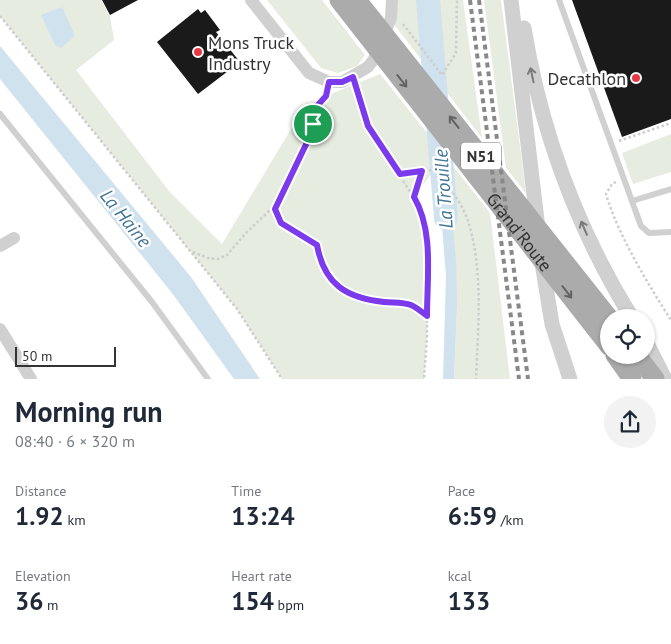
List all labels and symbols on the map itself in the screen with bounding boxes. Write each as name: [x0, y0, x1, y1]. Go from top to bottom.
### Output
place label: Mons Truck Industry: [208, 31, 295, 75]
marker: Mons Truck Industry: [192, 46, 204, 58]
one-way arrow: [527, 67, 537, 83]
place label: Decathlon: [548, 67, 626, 90]
marker: Decathlon: [630, 72, 642, 84]
one-way arrow: [397, 74, 408, 87]
pin: [292, 103, 334, 145]
one-way arrow: [449, 115, 459, 129]
road number: N51: [461, 142, 501, 170]
water label: La Trouille: [428, 148, 458, 230]
water label: La Haine: [95, 184, 157, 252]
street label: Grand'Route: [482, 188, 558, 276]
one-way arrow: [579, 221, 589, 236]
one-way arrow: [562, 285, 573, 298]
scale bar: [15, 344, 116, 367]

